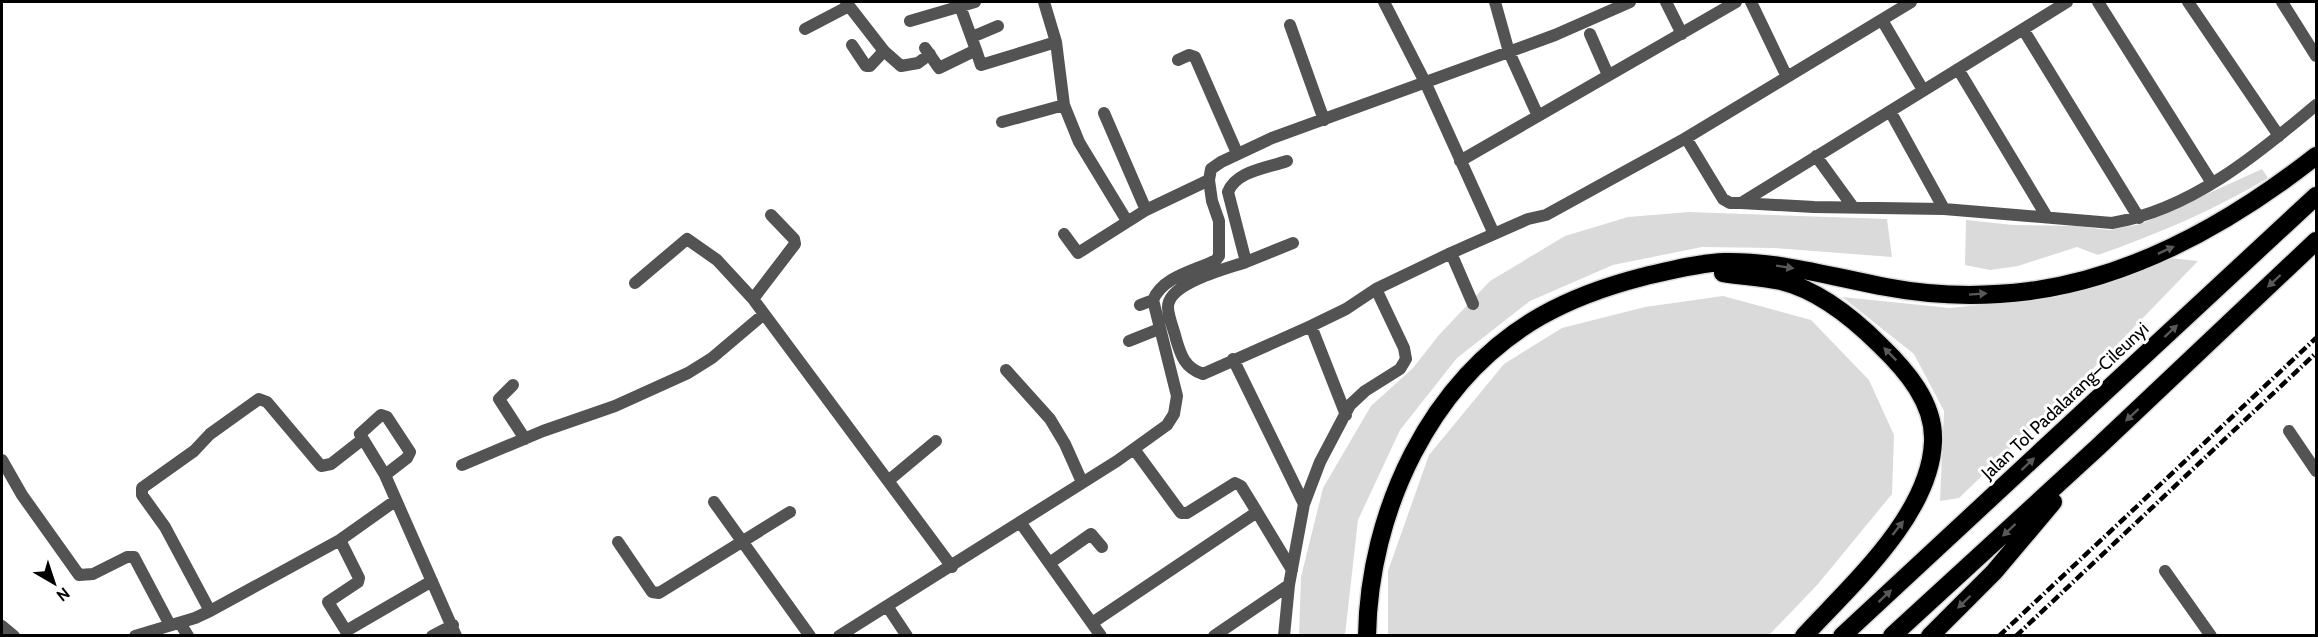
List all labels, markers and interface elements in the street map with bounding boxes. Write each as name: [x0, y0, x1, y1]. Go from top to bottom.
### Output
one-way arrow: [2157, 245, 2174, 254]
one-way arrow: [1776, 263, 1795, 272]
one-way arrow: [2267, 274, 2281, 288]
one-way arrow: [1968, 290, 1987, 299]
street label: Jalan Tol Padalarang–Cileunyi: [1976, 318, 2153, 485]
one-way arrow: [2164, 324, 2179, 338]
one-way arrow: [1884, 348, 1898, 362]
one-way arrow: [2125, 408, 2140, 422]
one-way arrow: [2021, 457, 2036, 471]
one-way arrow: [1891, 521, 1903, 536]
one-way arrow: [2002, 523, 2017, 536]
north arrow: [24, 553, 84, 613]
text: N: [53, 583, 73, 605]
one-way arrow: [1877, 590, 1892, 603]
one-way arrow: [1957, 595, 1971, 609]

